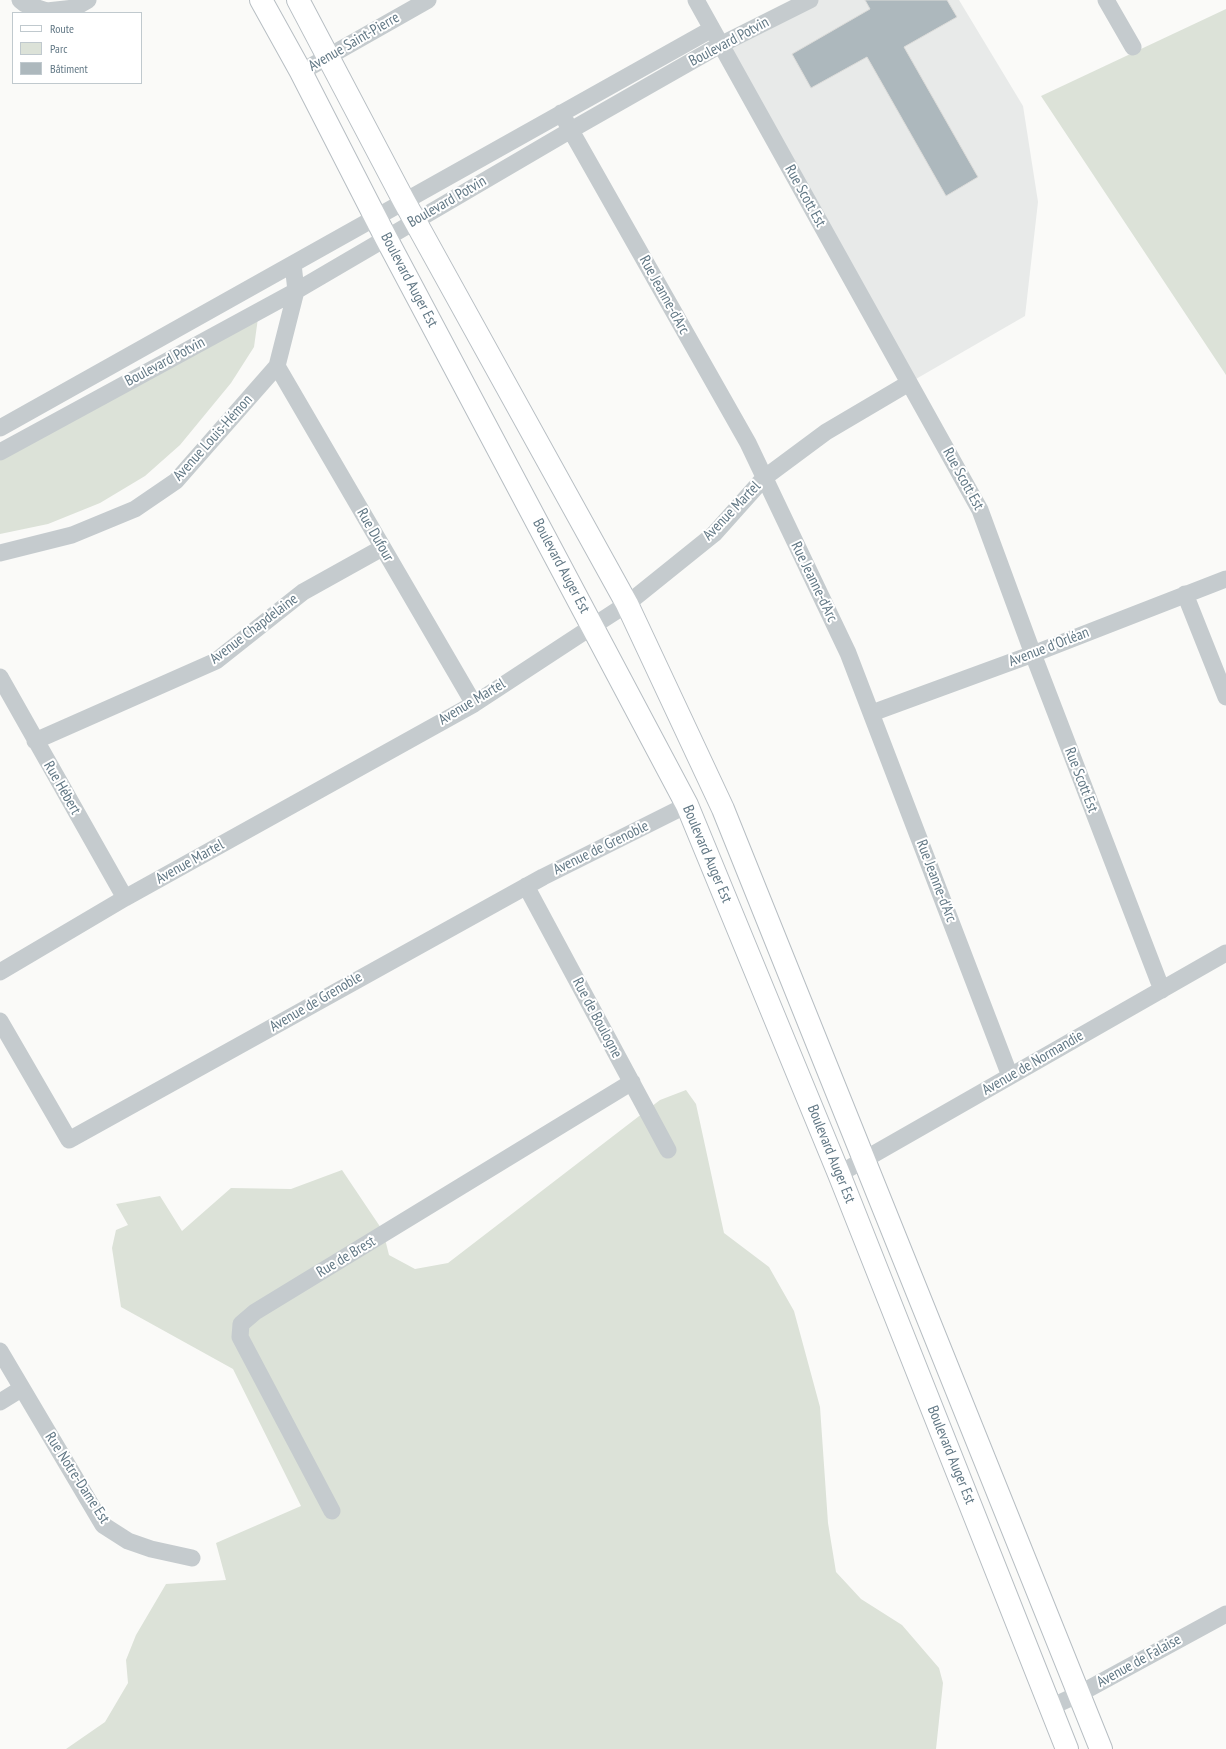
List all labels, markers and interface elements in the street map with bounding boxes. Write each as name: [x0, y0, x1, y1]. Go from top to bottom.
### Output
street label: Avenue Saint-Pierre: [305, 9, 403, 75]
legend: [12, 12, 142, 84]
street label: Boulevard Potvin: [686, 13, 772, 71]
text: Route: [50, 21, 74, 36]
text: Parc: [50, 41, 67, 56]
text: Bâtiment: [50, 61, 88, 76]
street label: Rue Scott Est: [781, 162, 829, 230]
street label: Boulevard Potvin: [405, 172, 489, 232]
street label: Boulevard Auger Est: [377, 230, 441, 330]
street label: Rue Jeanne-d'Arc: [635, 253, 693, 337]
street label: Boulevard Potvin: [122, 333, 208, 391]
street label: Avenue Louis-Hémon: [170, 391, 256, 485]
street label: Rue Scott Est: [939, 445, 987, 513]
street label: Avenue Martel: [700, 478, 764, 544]
street label: Rue Dufour: [353, 505, 397, 565]
street label: Boulevard Auger Est: [529, 516, 593, 616]
street label: Rue Jeanne-d'Arc: [787, 539, 841, 625]
street label: Avenue Chapdelaine: [207, 590, 301, 668]
street label: Avenue d'Orléan: [1006, 623, 1092, 671]
street label: Avenue Martel: [435, 675, 509, 729]
street label: Rue Scott Est: [1060, 745, 1102, 815]
street label: Rue Hébert: [40, 758, 84, 818]
street label: Boulevard Auger Est: [678, 802, 736, 906]
street label: Avenue de Grenoble: [550, 817, 652, 879]
street label: Avenue Martel: [153, 836, 227, 888]
street label: Rue Jeanne-d'Arc: [912, 837, 960, 925]
street label: Avenue de Grenoble: [266, 968, 366, 1036]
street label: Rue de Boulogne: [568, 975, 626, 1061]
street label: Avenue de Normandie: [979, 1027, 1087, 1099]
street label: Boulevard Auger Est: [803, 1102, 859, 1206]
street label: Rue de Brest: [313, 1232, 379, 1282]
street label: Boulevard Auger Est: [923, 1403, 979, 1507]
street label: Rue Notre-Dame Est: [41, 1429, 113, 1527]
street label: Avenue de Falaise: [1094, 1631, 1184, 1691]

